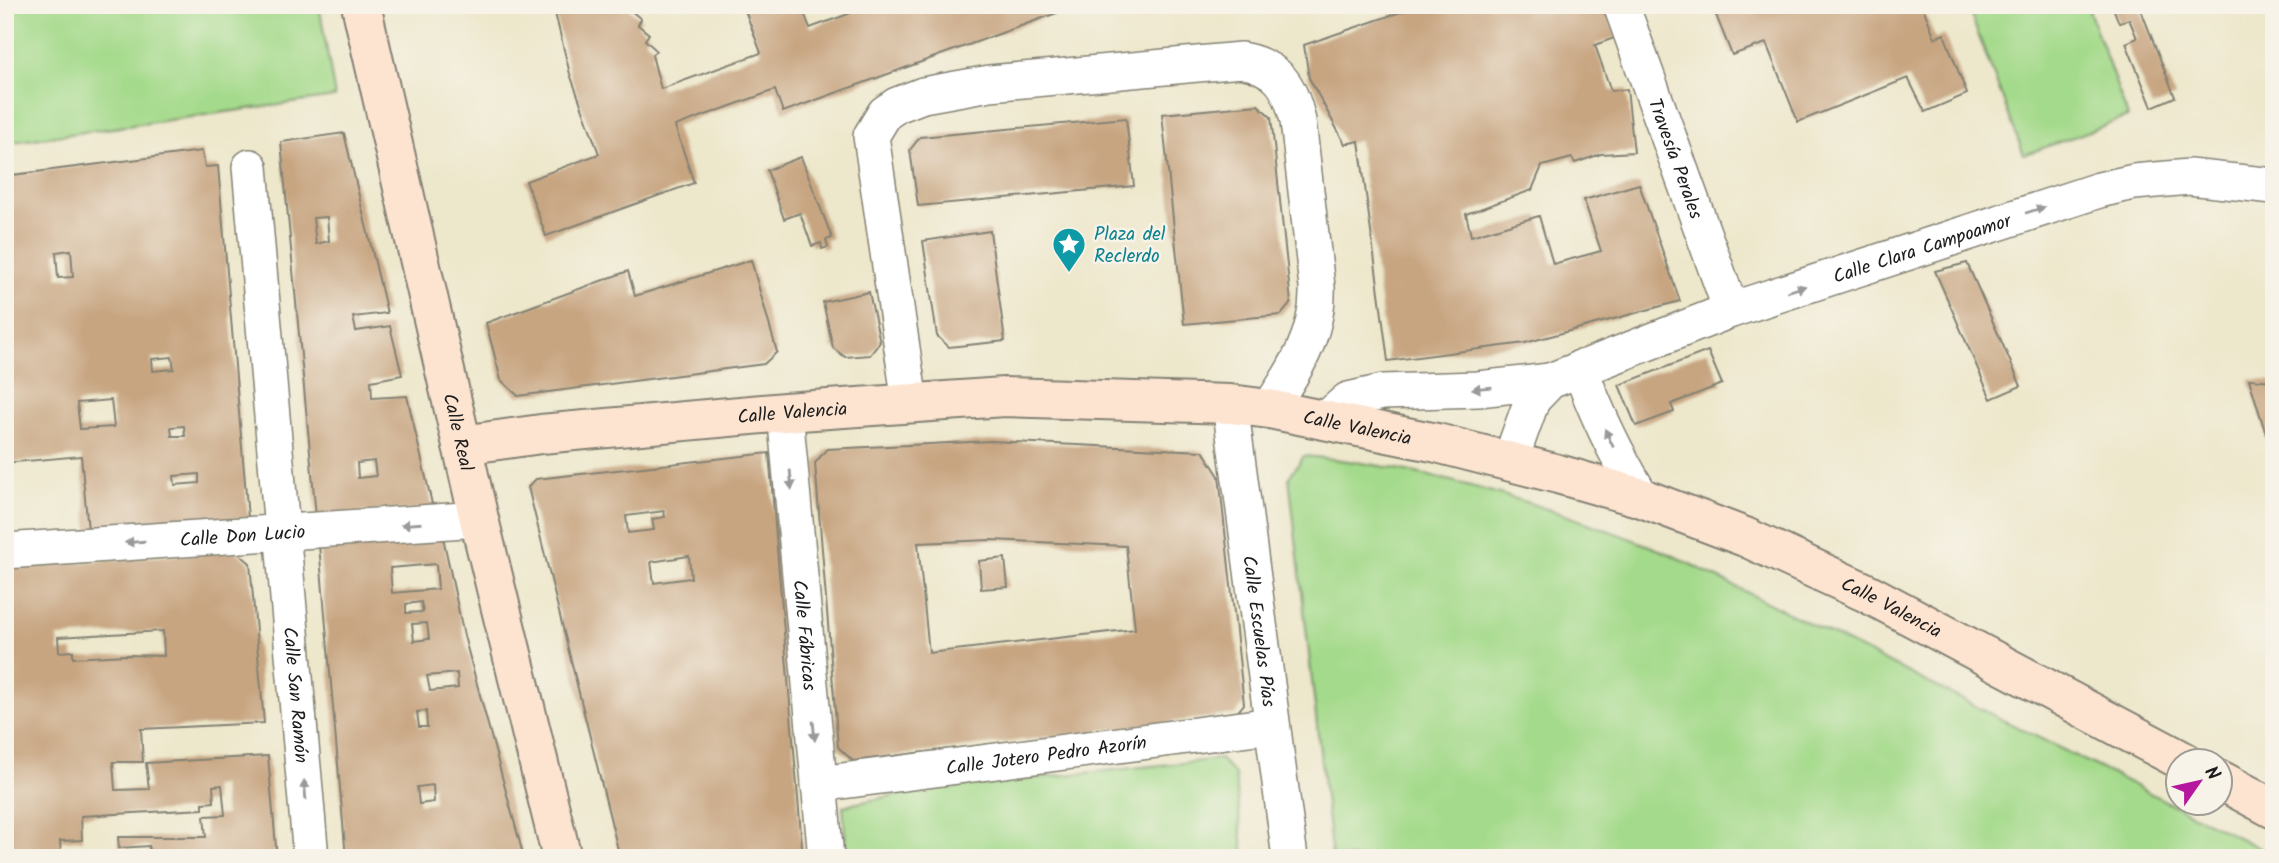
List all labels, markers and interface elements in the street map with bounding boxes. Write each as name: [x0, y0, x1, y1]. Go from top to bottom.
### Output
street label: Travesía Perales: [1639, 94, 1710, 224]
one-way arrow: [2025, 205, 2046, 215]
street label: Calle Clara Campoamor: [1829, 206, 2017, 293]
place label: Plaza del Reclerdo: [1094, 220, 1166, 272]
place icon: Plaza del Reclerdo: [1050, 225, 1088, 274]
one-way arrow: [1785, 283, 1806, 294]
one-way arrow: [1471, 383, 1493, 394]
street label: Calle Real: [434, 390, 481, 475]
street label: Calle Valencia: [736, 395, 848, 433]
street label: Calle Valencia: [1300, 403, 1414, 454]
one-way arrow: [1603, 428, 1614, 448]
one-way arrow: [786, 469, 797, 491]
street label: Calle Don Lucio: [179, 518, 306, 556]
one-way arrow: [400, 519, 422, 530]
one-way arrow: [124, 537, 146, 548]
street label: Calle Escuelas Pías: [1233, 554, 1283, 709]
street label: Calle Valencia: [1836, 570, 1947, 647]
street label: Calle Fábricas: [783, 579, 824, 692]
street label: Calle San Ramón: [274, 626, 316, 764]
one-way arrow: [809, 720, 820, 742]
street label: Calle Jotero Pedro Azorín: [944, 728, 1149, 784]
north arrow: [2164, 748, 2234, 818]
text: N: [2196, 760, 2227, 787]
one-way arrow: [299, 779, 310, 801]

